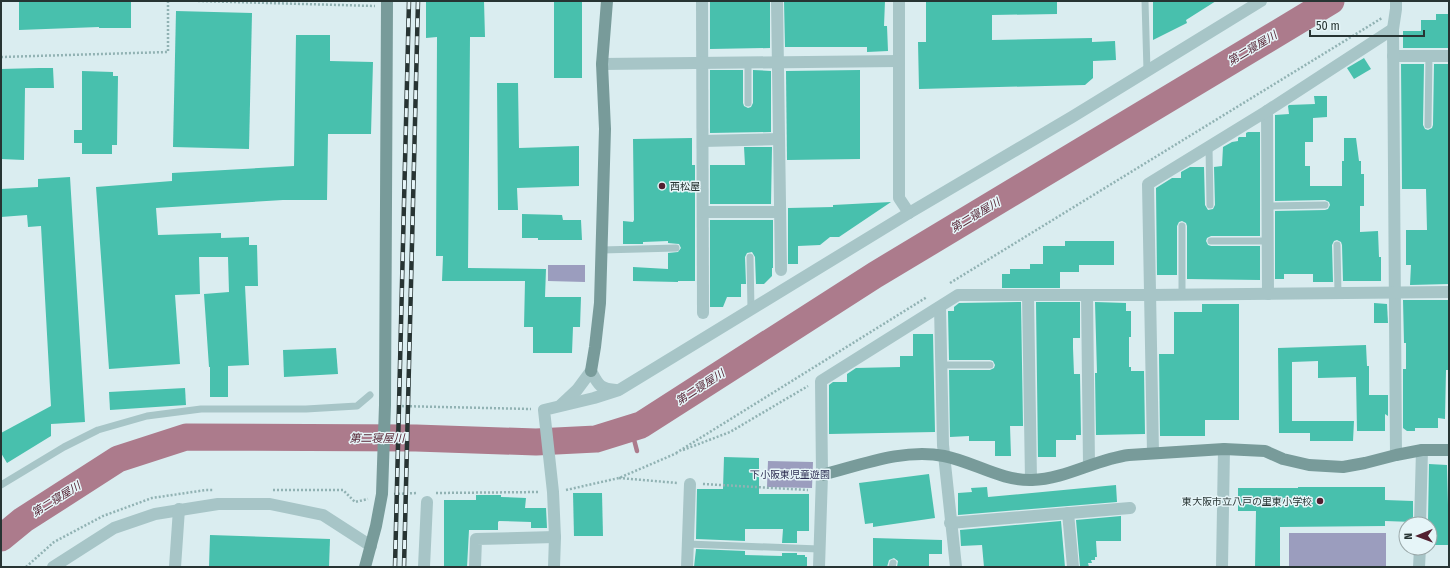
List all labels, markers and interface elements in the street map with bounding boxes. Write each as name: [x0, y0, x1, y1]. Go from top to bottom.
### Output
scale bar: [1310, 12, 1424, 38]
text: 50 m: [1316, 19, 1340, 33]
water label: 第二寝屋川: [1225, 28, 1280, 68]
marker: 西松屋: [657, 181, 667, 191]
place label: 西松屋: [670, 181, 700, 193]
water label: 第二寝屋川: [948, 195, 1003, 235]
water label: 第二寝屋川: [674, 366, 728, 408]
water label: 第二寝屋川: [350, 432, 405, 445]
park label: 下小阪東児童遊園: [750, 469, 830, 481]
water label: 第二寝屋川: [29, 479, 84, 520]
place label: 東大阪市立八戸の里東小学校: [1182, 496, 1312, 508]
marker: 東大阪市立八戸の里東小学校: [1315, 496, 1325, 506]
north arrow: [1398, 516, 1438, 556]
text: N: [1402, 533, 1415, 540]

